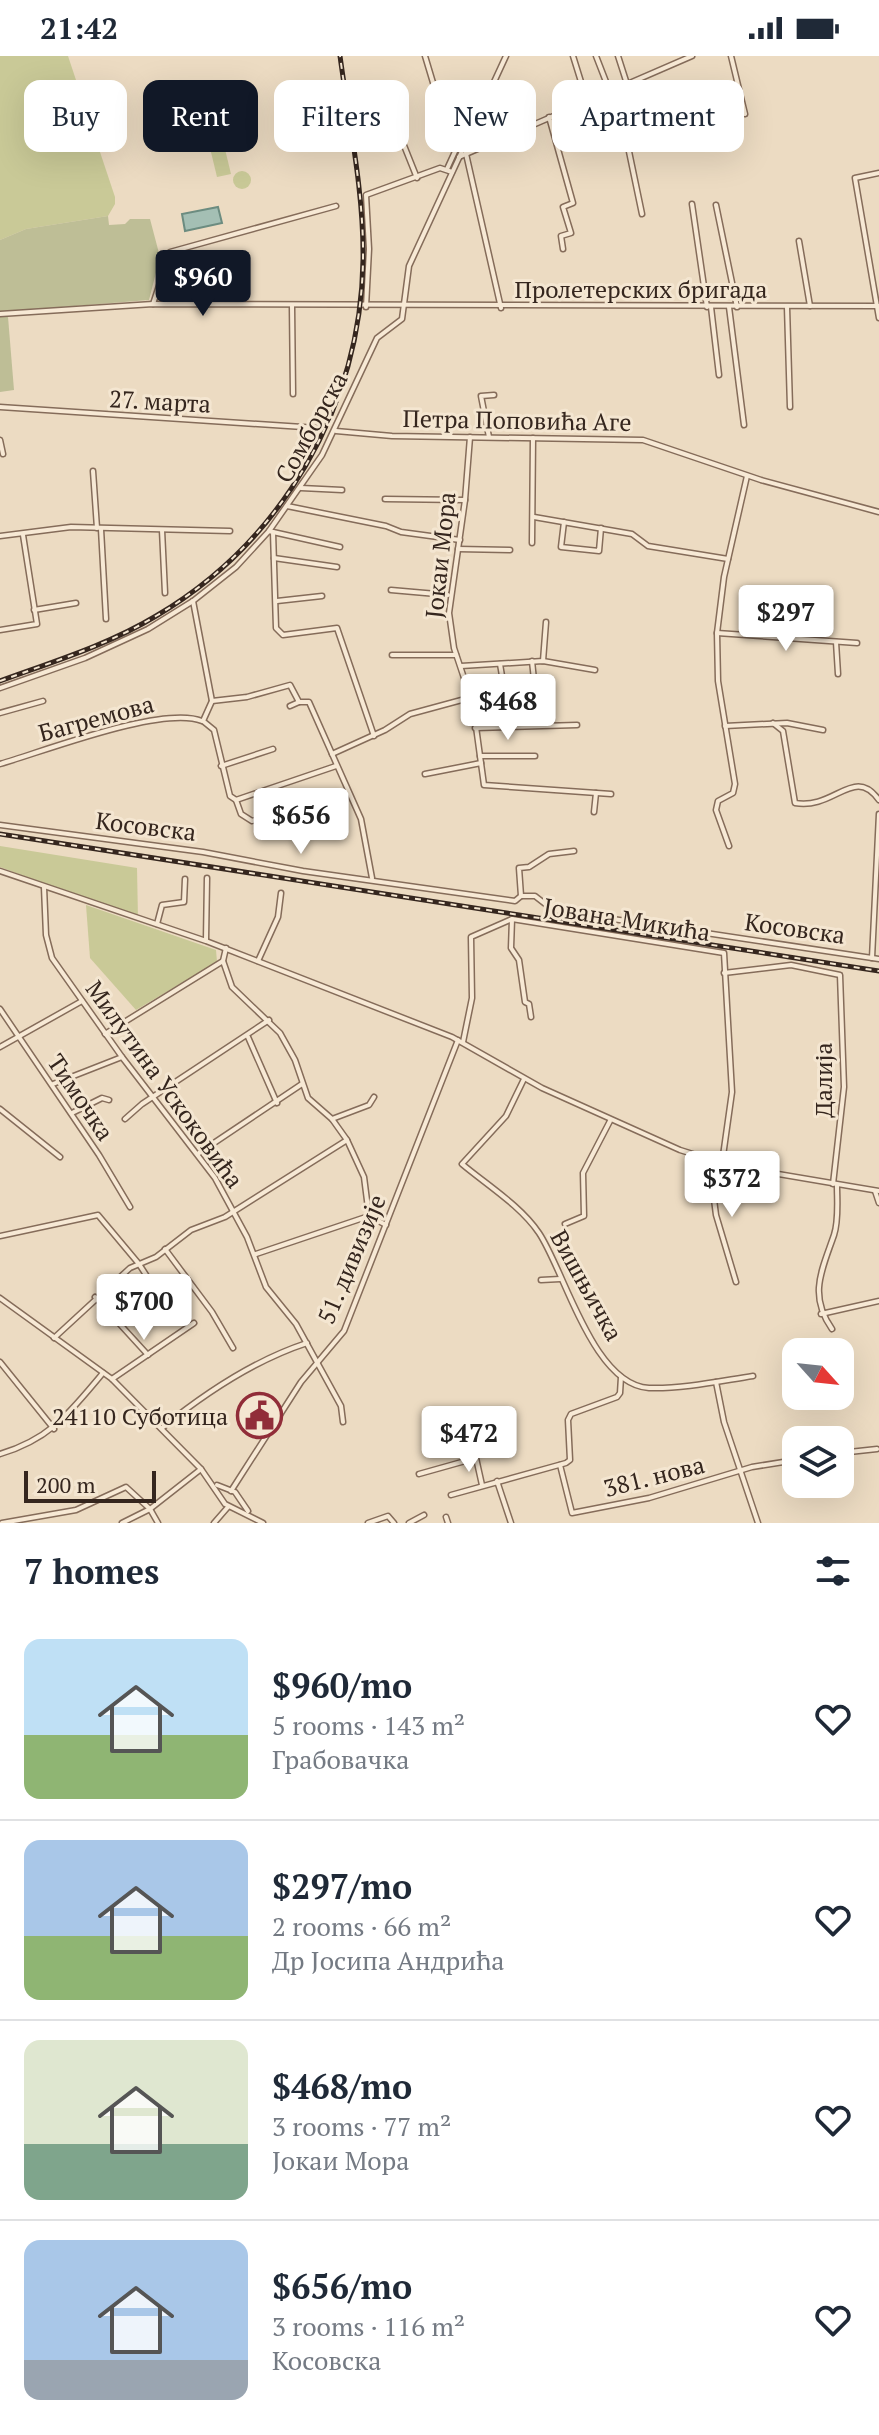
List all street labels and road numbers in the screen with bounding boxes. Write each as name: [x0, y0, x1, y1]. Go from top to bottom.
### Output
street label: Пролетерских бригада: [515, 273, 767, 305]
street label: Сомборска: [267, 366, 355, 488]
street label: 27. марта: [108, 382, 212, 420]
street label: Петра Поповића Аге: [402, 402, 632, 438]
street label: Јокаи Мора: [417, 490, 463, 620]
street label: Багремова: [35, 687, 157, 749]
street label: Косовска: [94, 804, 198, 848]
street label: Јована Микића: [541, 890, 713, 948]
street label: Косовска: [743, 905, 847, 951]
street label: Милутина Ускоковића: [79, 974, 251, 1194]
street label: Далија: [807, 1042, 839, 1118]
street label: Тимочка: [40, 1048, 122, 1146]
street label: 51. дивизије: [309, 1189, 393, 1329]
street label: Вишњичка: [543, 1224, 631, 1346]
street label: 381. нова: [600, 1448, 708, 1504]

